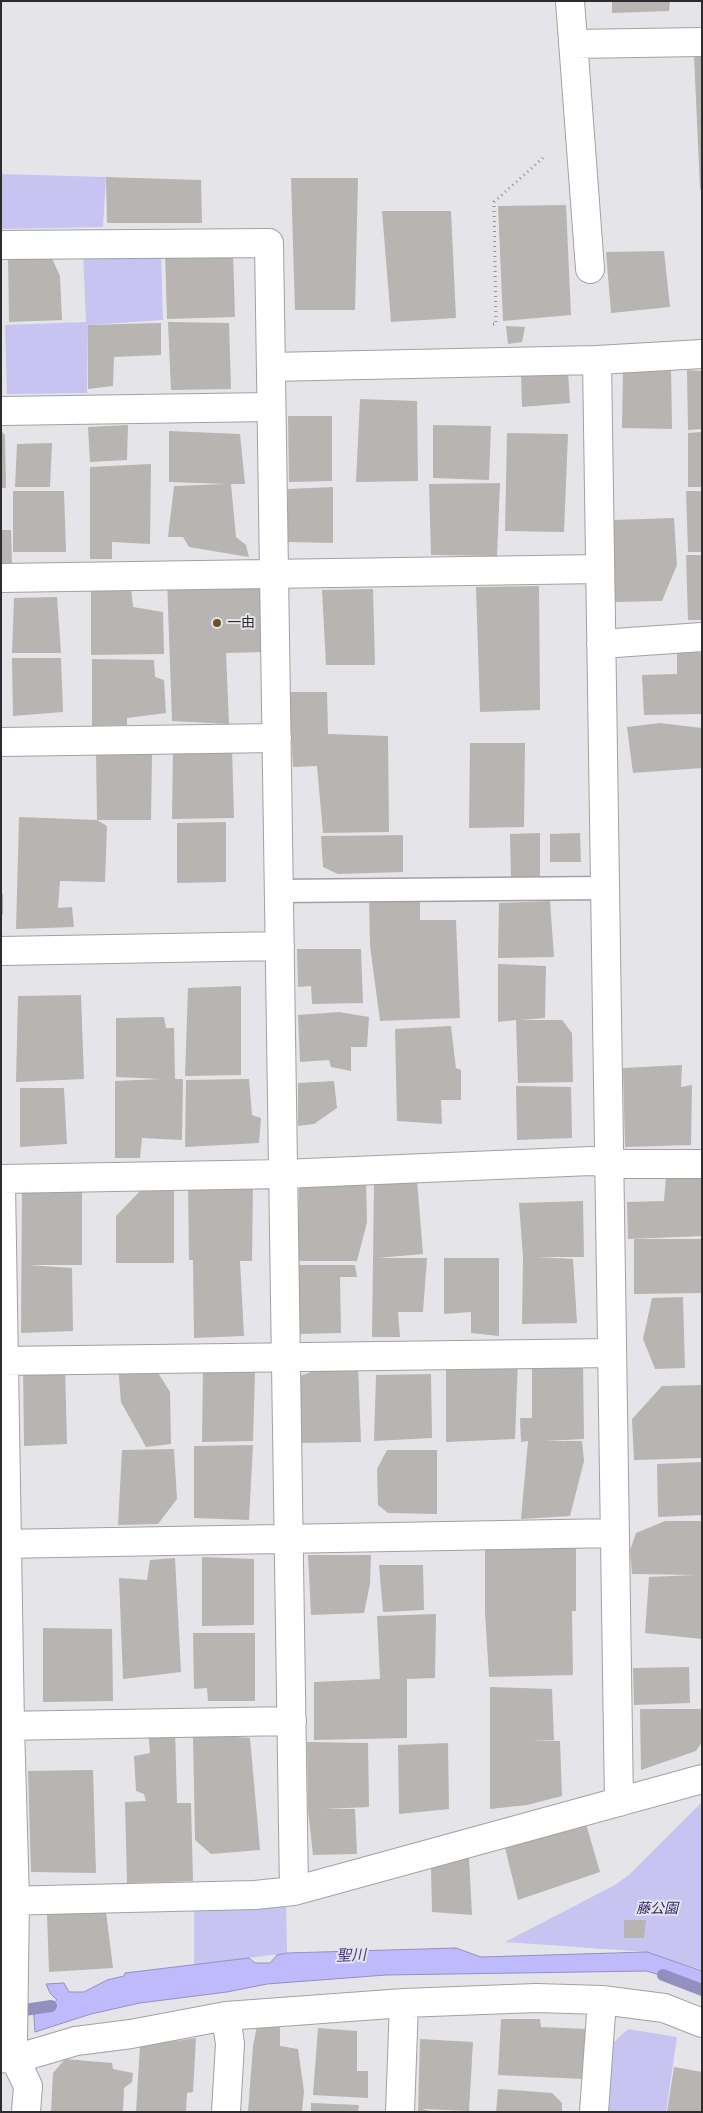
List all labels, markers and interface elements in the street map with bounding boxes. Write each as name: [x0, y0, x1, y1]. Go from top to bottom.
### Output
place label: 一由: [227, 615, 255, 631]
marker: 一由: [211, 617, 223, 629]
park label: 藤公園: [636, 1901, 678, 1917]
water label: 聖川: [336, 1946, 366, 1966]

